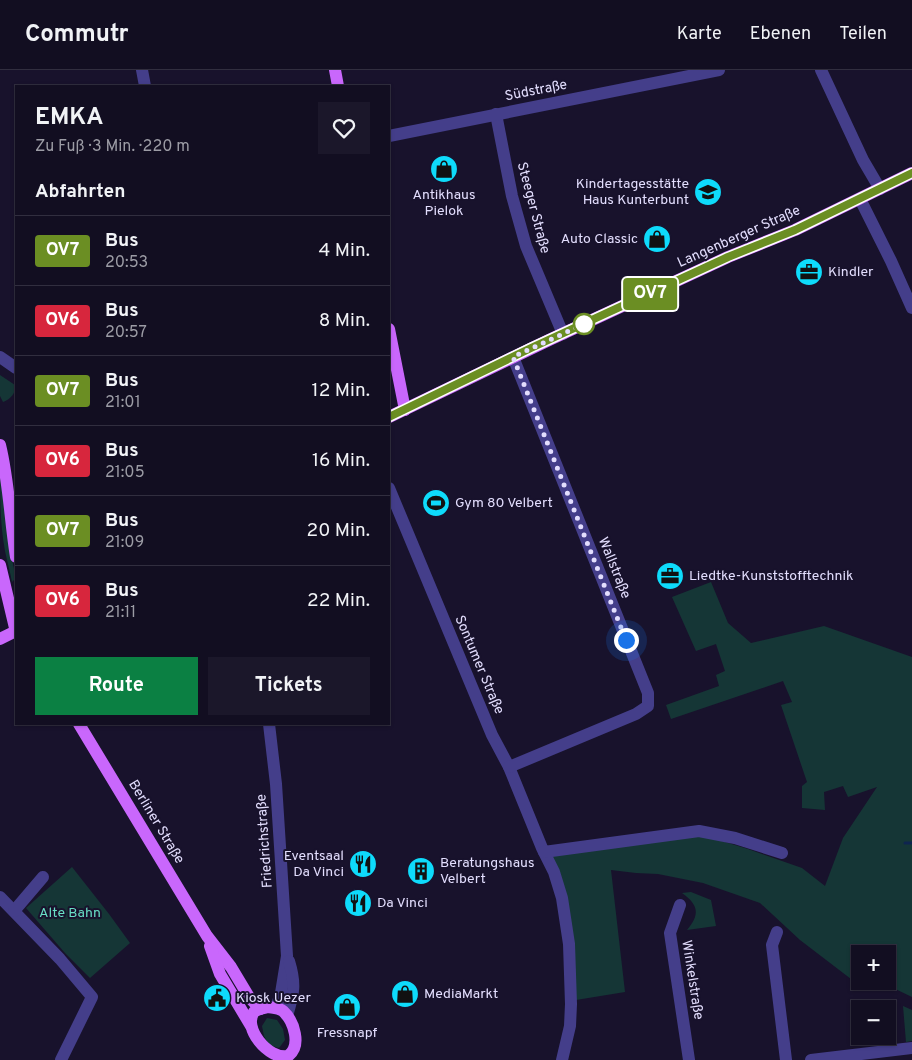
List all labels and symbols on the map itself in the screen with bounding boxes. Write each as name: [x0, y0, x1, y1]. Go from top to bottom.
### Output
street label: Südstraße: [503, 77, 569, 105]
shop icon: Antikhaus Pielok: [429, 154, 459, 184]
street label: Steeger Straße: [513, 160, 553, 256]
place label: Kindertagesstätte Haus Kunterbunt: [576, 176, 689, 209]
school or university icon: Kindertagesstätte Haus Kunterbunt: [693, 177, 723, 207]
place label: Antikhaus Pielok: [413, 187, 475, 220]
street label: Langenberger Straße: [675, 202, 803, 272]
shop icon: Auto Classic: [642, 224, 672, 254]
place label: Auto Classic: [561, 231, 638, 248]
office icon: Kindler: [794, 257, 824, 287]
place label: Kindler: [828, 264, 874, 281]
line badge: OV7: [621, 278, 679, 310]
unlabelled marker: [573, 313, 595, 335]
sports icon: Gym 80 Velbert: [421, 488, 451, 518]
place label: Gym 80 Velbert: [455, 495, 553, 512]
street label: Wallstraße: [594, 535, 634, 601]
office icon: Liedtke-Kunststofftechnik: [655, 561, 685, 591]
place label: Liedtke-Kunststofftechnik: [689, 568, 854, 585]
street label: Sontumer Straße: [451, 613, 507, 717]
your location: [614, 628, 639, 653]
street label: Berliner Straße: [124, 777, 188, 867]
street label: Friedrichstraße: [253, 793, 277, 889]
place label: Eventsaal Da Vinci: [284, 848, 344, 881]
restaurant icon: Eventsaal Da Vinci: [348, 849, 378, 879]
place label: Beratungshaus Velbert: [440, 855, 535, 888]
building icon: Beratungshaus Velbert: [406, 856, 436, 886]
restaurant icon: Da Vinci: [343, 888, 373, 918]
place label: Da Vinci: [377, 895, 428, 912]
park label: Alte Bahn: [39, 905, 101, 922]
street label: Winkelstraße: [677, 939, 707, 1021]
shop icon: MediaMarkt: [390, 979, 420, 1009]
public building icon: Kiosk Uezer: [202, 983, 232, 1013]
place label: MediaMarkt: [424, 986, 498, 1003]
place label: Kiosk Uezer: [236, 990, 311, 1007]
shop icon: Fressnapf: [332, 992, 362, 1022]
place label: Fressnapf: [317, 1025, 378, 1042]

